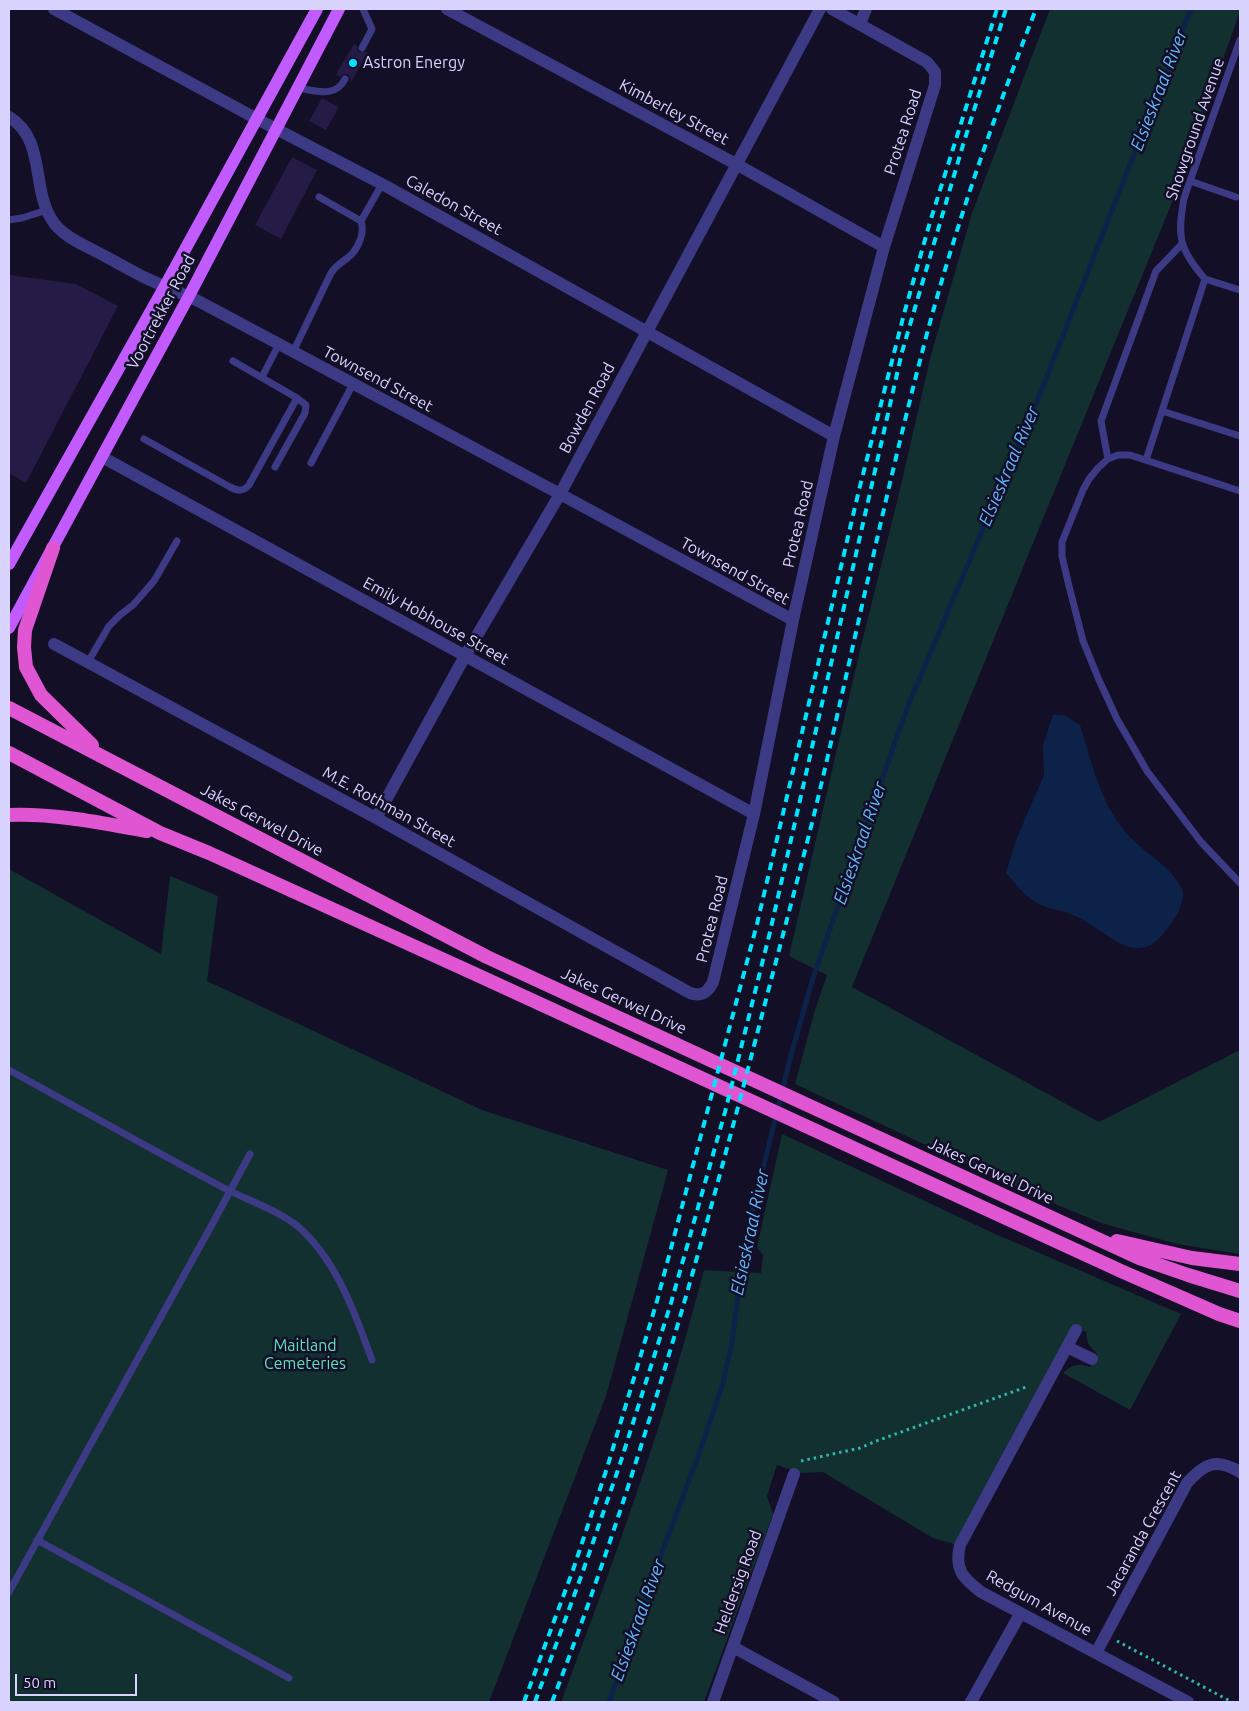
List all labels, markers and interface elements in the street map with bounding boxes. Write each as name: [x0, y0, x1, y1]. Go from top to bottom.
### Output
water label: Elsieskraal River: [1126, 26, 1192, 154]
place label: Astron Energy: [363, 53, 465, 73]
street label: Showground Avenue: [1162, 55, 1228, 203]
marker: Astron Energy: [347, 57, 359, 69]
street label: Kimberley Street: [616, 75, 732, 149]
street label: Protea Road: [880, 87, 926, 177]
street label: Caledon Street: [402, 171, 506, 239]
street label: Voortrekker Road: [123, 251, 199, 373]
street label: Townsend Street: [320, 342, 436, 416]
street label: Bowden Road: [555, 359, 619, 457]
water label: Elsieskraal River: [974, 403, 1044, 529]
street label: Protea Road: [779, 479, 817, 569]
street label: Townsend Street: [677, 533, 793, 609]
street label: Emily Hobhouse Street: [360, 573, 512, 669]
street label: M.E. Rothman Street: [319, 763, 459, 851]
water label: Elsieskraal River: [829, 779, 891, 907]
street label: Jakes Gerwel Drive: [197, 780, 327, 860]
street label: Protea Road: [692, 874, 732, 964]
street label: Jakes Gerwel Drive: [558, 964, 690, 1038]
street label: Jakes Gerwel Drive: [925, 1134, 1057, 1208]
water label: Elsieskraal River: [726, 1167, 774, 1297]
park label: Maitland Cemeteries: [264, 1336, 346, 1374]
street label: Jacaranda Crescent: [1101, 1467, 1185, 1599]
street label: Heldersig Road: [710, 1527, 766, 1637]
water label: Elsieskraal River: [606, 1556, 670, 1684]
street label: Redgum Avenue: [983, 1566, 1095, 1640]
scale bar: [18, 1664, 140, 1696]
text: 50 m: [23, 1674, 56, 1691]

